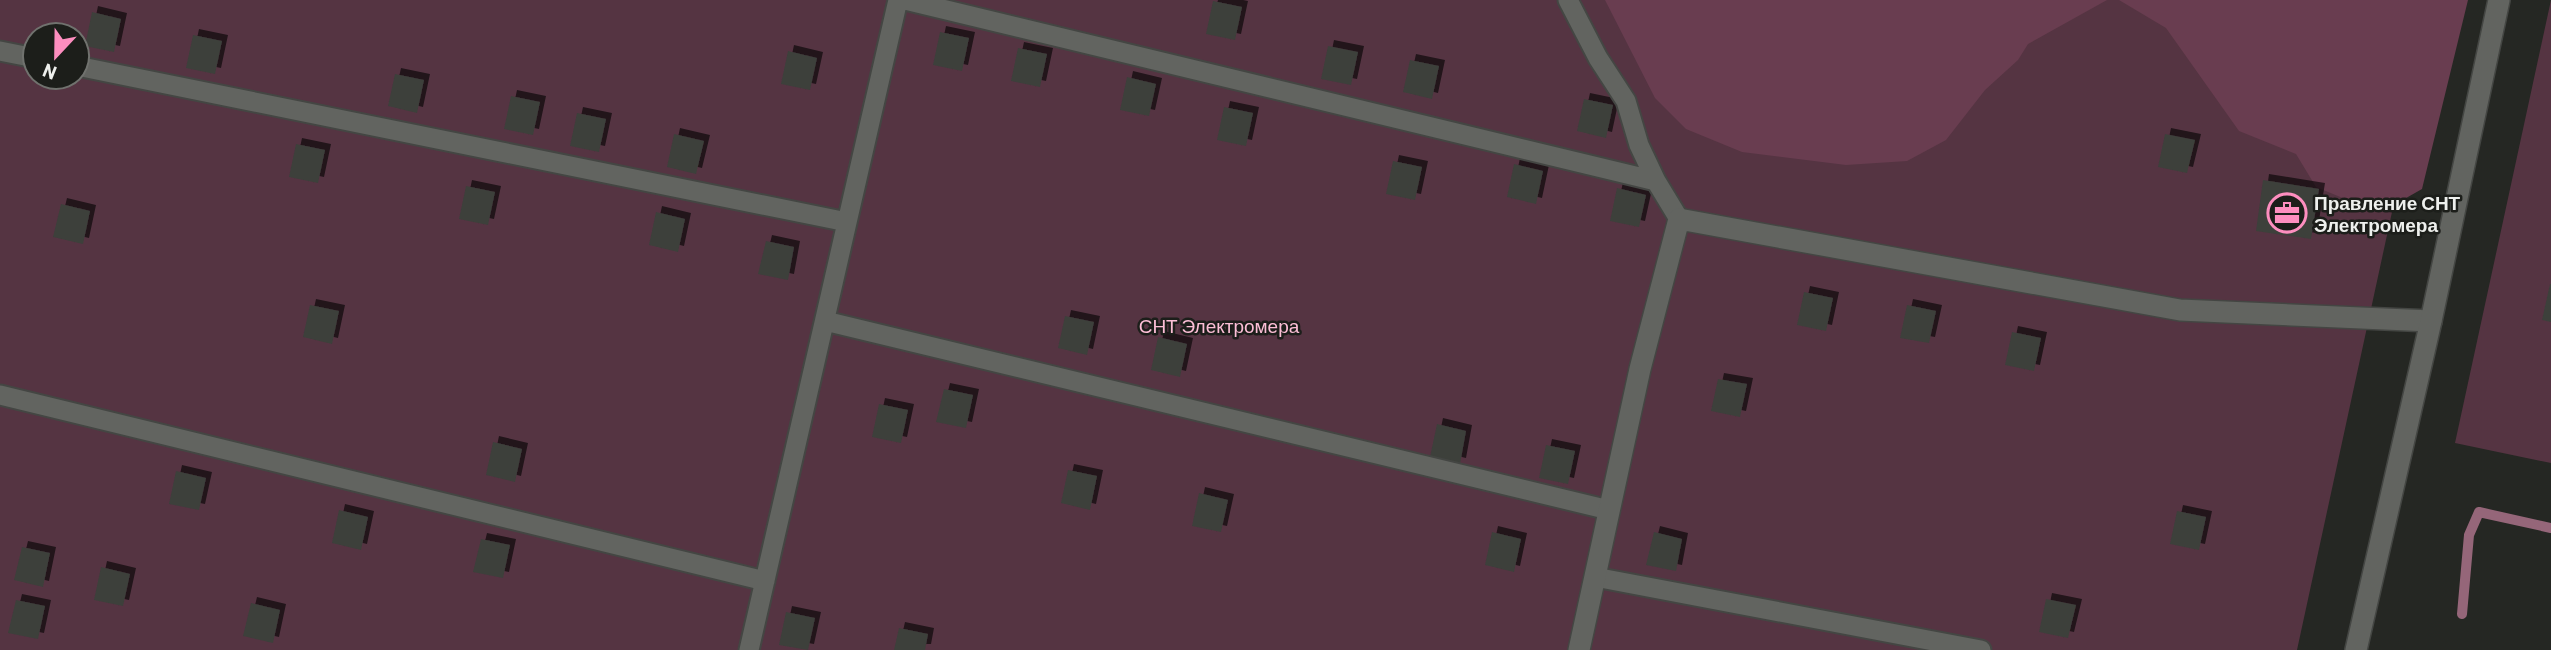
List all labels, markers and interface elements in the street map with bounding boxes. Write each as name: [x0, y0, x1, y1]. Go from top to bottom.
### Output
north arrow: [21, 21, 91, 91]
text: N: [39, 59, 60, 85]
place label: Правление СНТ Электромера: [2314, 191, 2461, 236]
office icon: Правление СНТ Электромера: [2266, 192, 2308, 234]
park label: СНТ Электромера: [1139, 314, 1300, 337]

